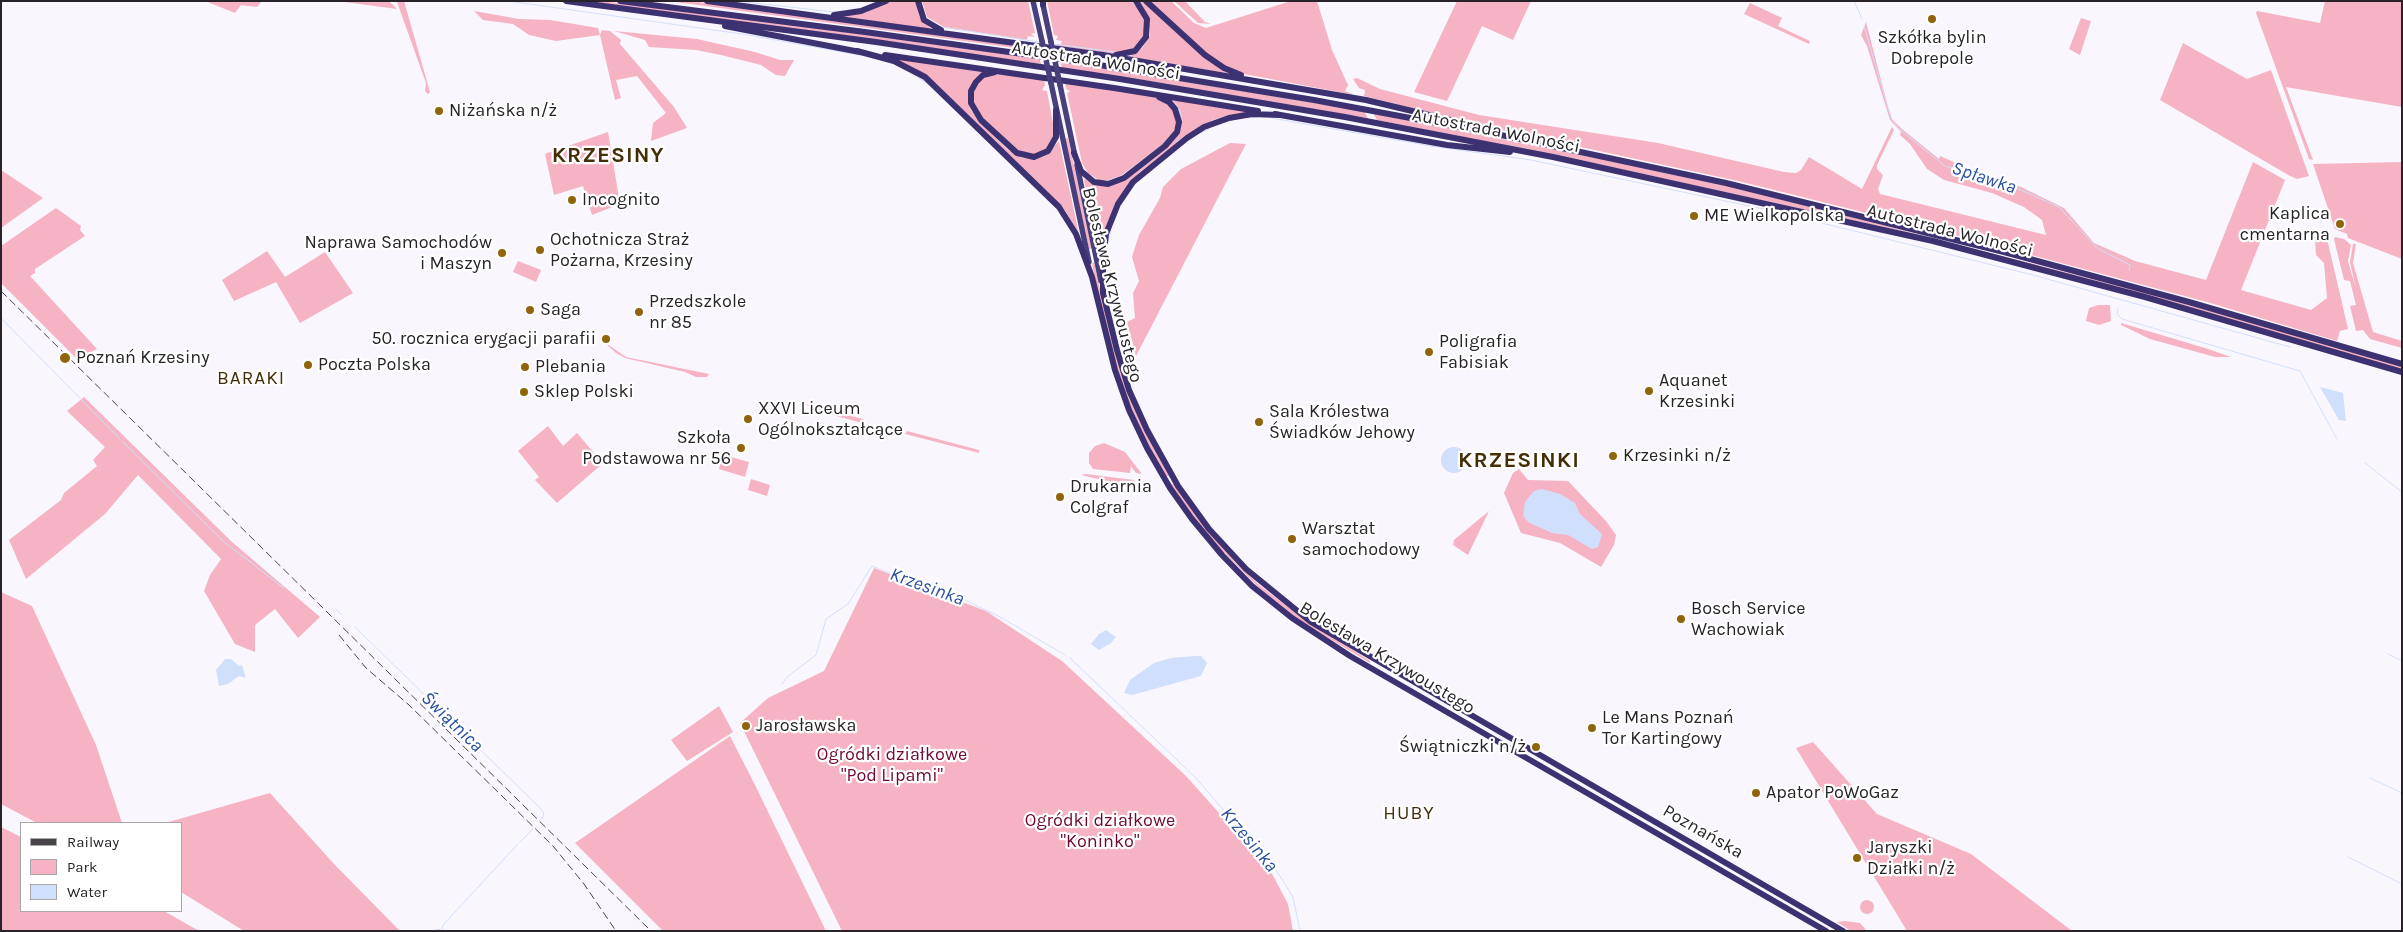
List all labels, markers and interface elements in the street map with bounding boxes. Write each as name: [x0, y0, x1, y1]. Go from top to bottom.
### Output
marker: Szkółka bylin Dobrepole: [1926, 13, 1938, 25]
place label: Szkółka bylin Dobrepole: [1877, 27, 1987, 70]
street label: Autostrada Wolności: [1010, 37, 1182, 85]
place label: Niżańska n/ż: [449, 100, 557, 122]
street label: Autostrada Wolności: [1410, 104, 1582, 158]
marker: Niżańska n/ż: [433, 105, 445, 117]
district label: KRZESINY: [551, 143, 665, 169]
water label: Spławka: [1949, 157, 2019, 199]
street label: Bolesława Krzywoustego: [1077, 185, 1147, 385]
place label: Incognito: [582, 189, 660, 211]
marker: Incognito: [566, 194, 578, 206]
street label: Autostrada Wolności: [1865, 200, 2035, 262]
place label: Kaplica cmentarna: [2240, 203, 2330, 245]
place label: ME Wielkopolska: [1704, 205, 1844, 227]
marker: ME Wielkopolska: [1688, 210, 1700, 222]
marker: Kaplica cmentarna: [2334, 218, 2346, 230]
place label: Ochotnicza Straż Pożarna, Krzesiny: [550, 229, 693, 272]
place label: Naprawa Samochodów i Maszyn: [305, 232, 492, 274]
marker: Ochotnicza Straż Pożarna, Krzesiny: [534, 244, 546, 256]
marker: Naprawa Samochodów i Maszyn: [496, 247, 508, 259]
place label: Przedszkole nr 85: [649, 291, 746, 334]
place label: Saga: [540, 299, 581, 321]
marker: Saga: [524, 304, 536, 316]
marker: Przedszkole nr 85: [633, 306, 645, 318]
place label: 50. rocznica erygacji parafii: [371, 328, 596, 350]
place label: Poligrafia Fabisiak: [1439, 331, 1517, 374]
marker: 50. rocznica erygacji parafii: [600, 333, 612, 345]
marker: Poligrafia Fabisiak: [1423, 346, 1435, 358]
place label: Poznań Krzesiny: [76, 347, 210, 369]
marker: Poznań Krzesiny: [58, 351, 72, 365]
place label: Poczta Polska: [318, 354, 431, 376]
place label: Plebania: [535, 356, 606, 378]
marker: Poczta Polska: [302, 359, 314, 371]
marker: Plebania: [519, 361, 531, 373]
district label: BARAKI: [216, 368, 286, 390]
place label: Aquanet Krzesinki: [1659, 370, 1735, 412]
place label: Sklep Polski: [534, 381, 634, 403]
marker: Aquanet Krzesinki: [1643, 385, 1655, 397]
marker: Sklep Polski: [518, 386, 530, 398]
place label: XXVI Liceum Ogólnokształcące: [758, 398, 903, 440]
place label: Sala Królestwa Świadków Jehowy: [1269, 401, 1415, 444]
marker: XXVI Liceum Ogólnokształcące: [742, 413, 754, 425]
marker: Sala Królestwa Świadków Jehowy: [1253, 416, 1265, 428]
place label: Szkoła Podstawowa nr 56: [582, 427, 731, 469]
marker: Szkoła Podstawowa nr 56: [735, 442, 747, 454]
place label: Krzesinki n/ż: [1623, 445, 1731, 467]
district label: KRZESINKI: [1457, 448, 1581, 474]
marker: Krzesinki n/ż: [1607, 450, 1619, 462]
place label: Drukarnia Colgraf: [1070, 476, 1152, 518]
marker: Drukarnia Colgraf: [1054, 491, 1066, 503]
place label: Warsztat samochodowy: [1302, 518, 1420, 560]
marker: Warsztat samochodowy: [1286, 533, 1298, 545]
water label: Krzesinka: [887, 563, 967, 611]
street label: Bolesława Krzywoustego: [1295, 597, 1479, 719]
place label: Bosch Service Wachowiak: [1691, 598, 1805, 640]
marker: Bosch Service Wachowiak: [1675, 613, 1687, 625]
water label: Świątnica: [416, 687, 488, 757]
place label: Le Mans Poznań Tor Kartingowy: [1602, 707, 1734, 750]
place label: Jarosławska: [756, 715, 856, 737]
marker: Jarosławska: [740, 720, 752, 732]
marker: Le Mans Poznań Tor Kartingowy: [1586, 722, 1598, 734]
place label: Świątniczki n/ż: [1399, 736, 1526, 758]
marker: Świątniczki n/ż: [1530, 741, 1542, 753]
park label: Ogródki działkowe "Pod Lipami": [817, 744, 967, 786]
place label: Apator PoWoGaz: [1766, 782, 1899, 804]
marker: Apator PoWoGaz: [1750, 787, 1762, 799]
street label: Poznańska: [1659, 800, 1747, 864]
water label: Krzesinka: [1215, 803, 1283, 877]
district label: HUBY: [1383, 803, 1435, 825]
park label: Ogródki działkowe "Koninko": [1025, 810, 1175, 852]
legend: [20, 822, 182, 912]
text: Railway: [67, 833, 119, 851]
place label: Jaryszki Działki n/ż: [1867, 837, 1955, 880]
marker: Jaryszki Działki n/ż: [1851, 852, 1863, 864]
text: Park: [67, 858, 97, 876]
text: Water: [67, 883, 107, 901]

